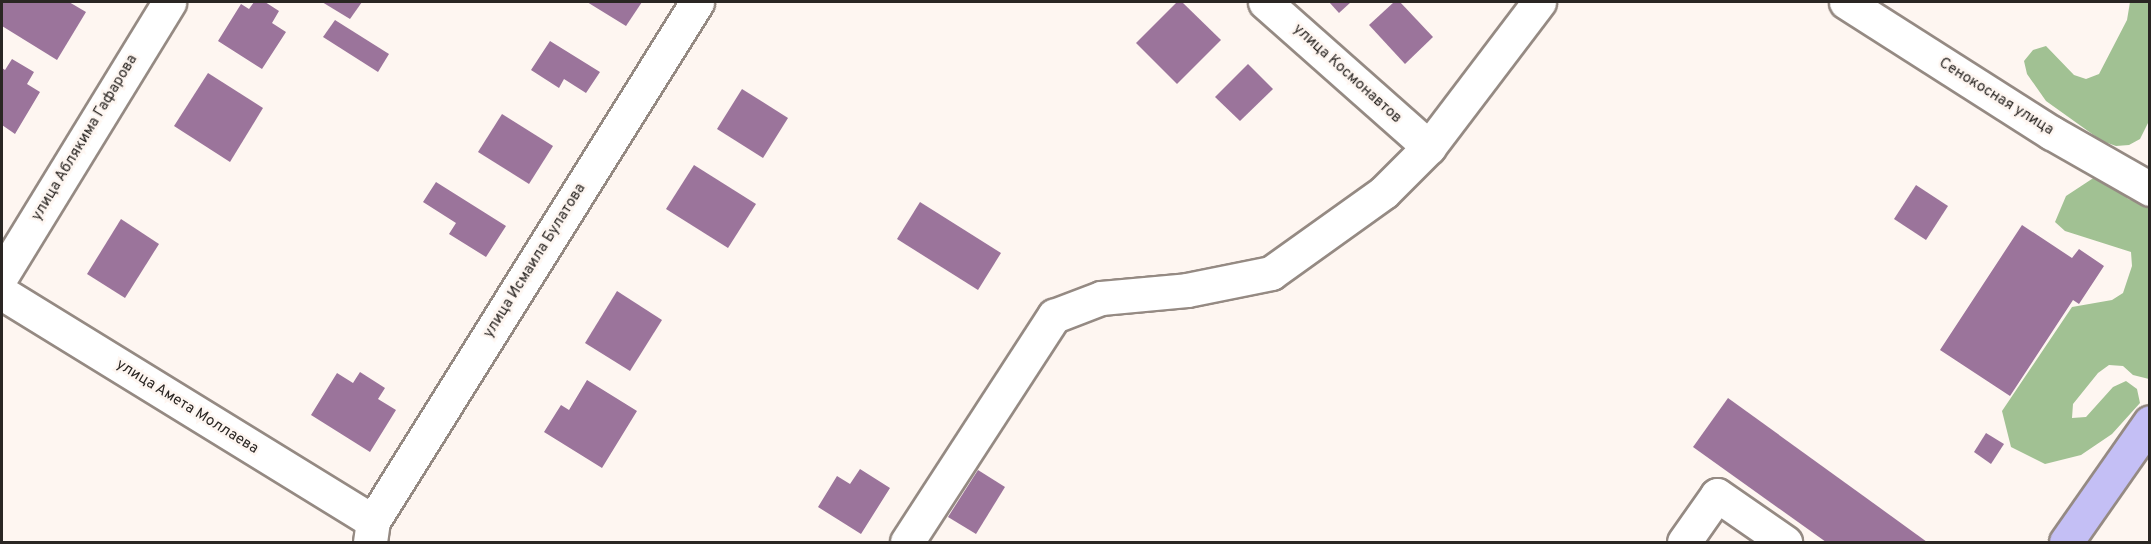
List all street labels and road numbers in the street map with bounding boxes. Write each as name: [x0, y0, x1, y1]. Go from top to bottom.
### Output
street label: улица Космонавтов: [1289, 20, 1405, 128]
street label: улица Аблякима Гафарова: [28, 51, 142, 225]
street label: Сенокосная улица: [1935, 54, 2057, 140]
street label: улица Исмаила Булатова: [480, 180, 590, 342]
street label: улица Амета Моллаева: [112, 356, 262, 458]

